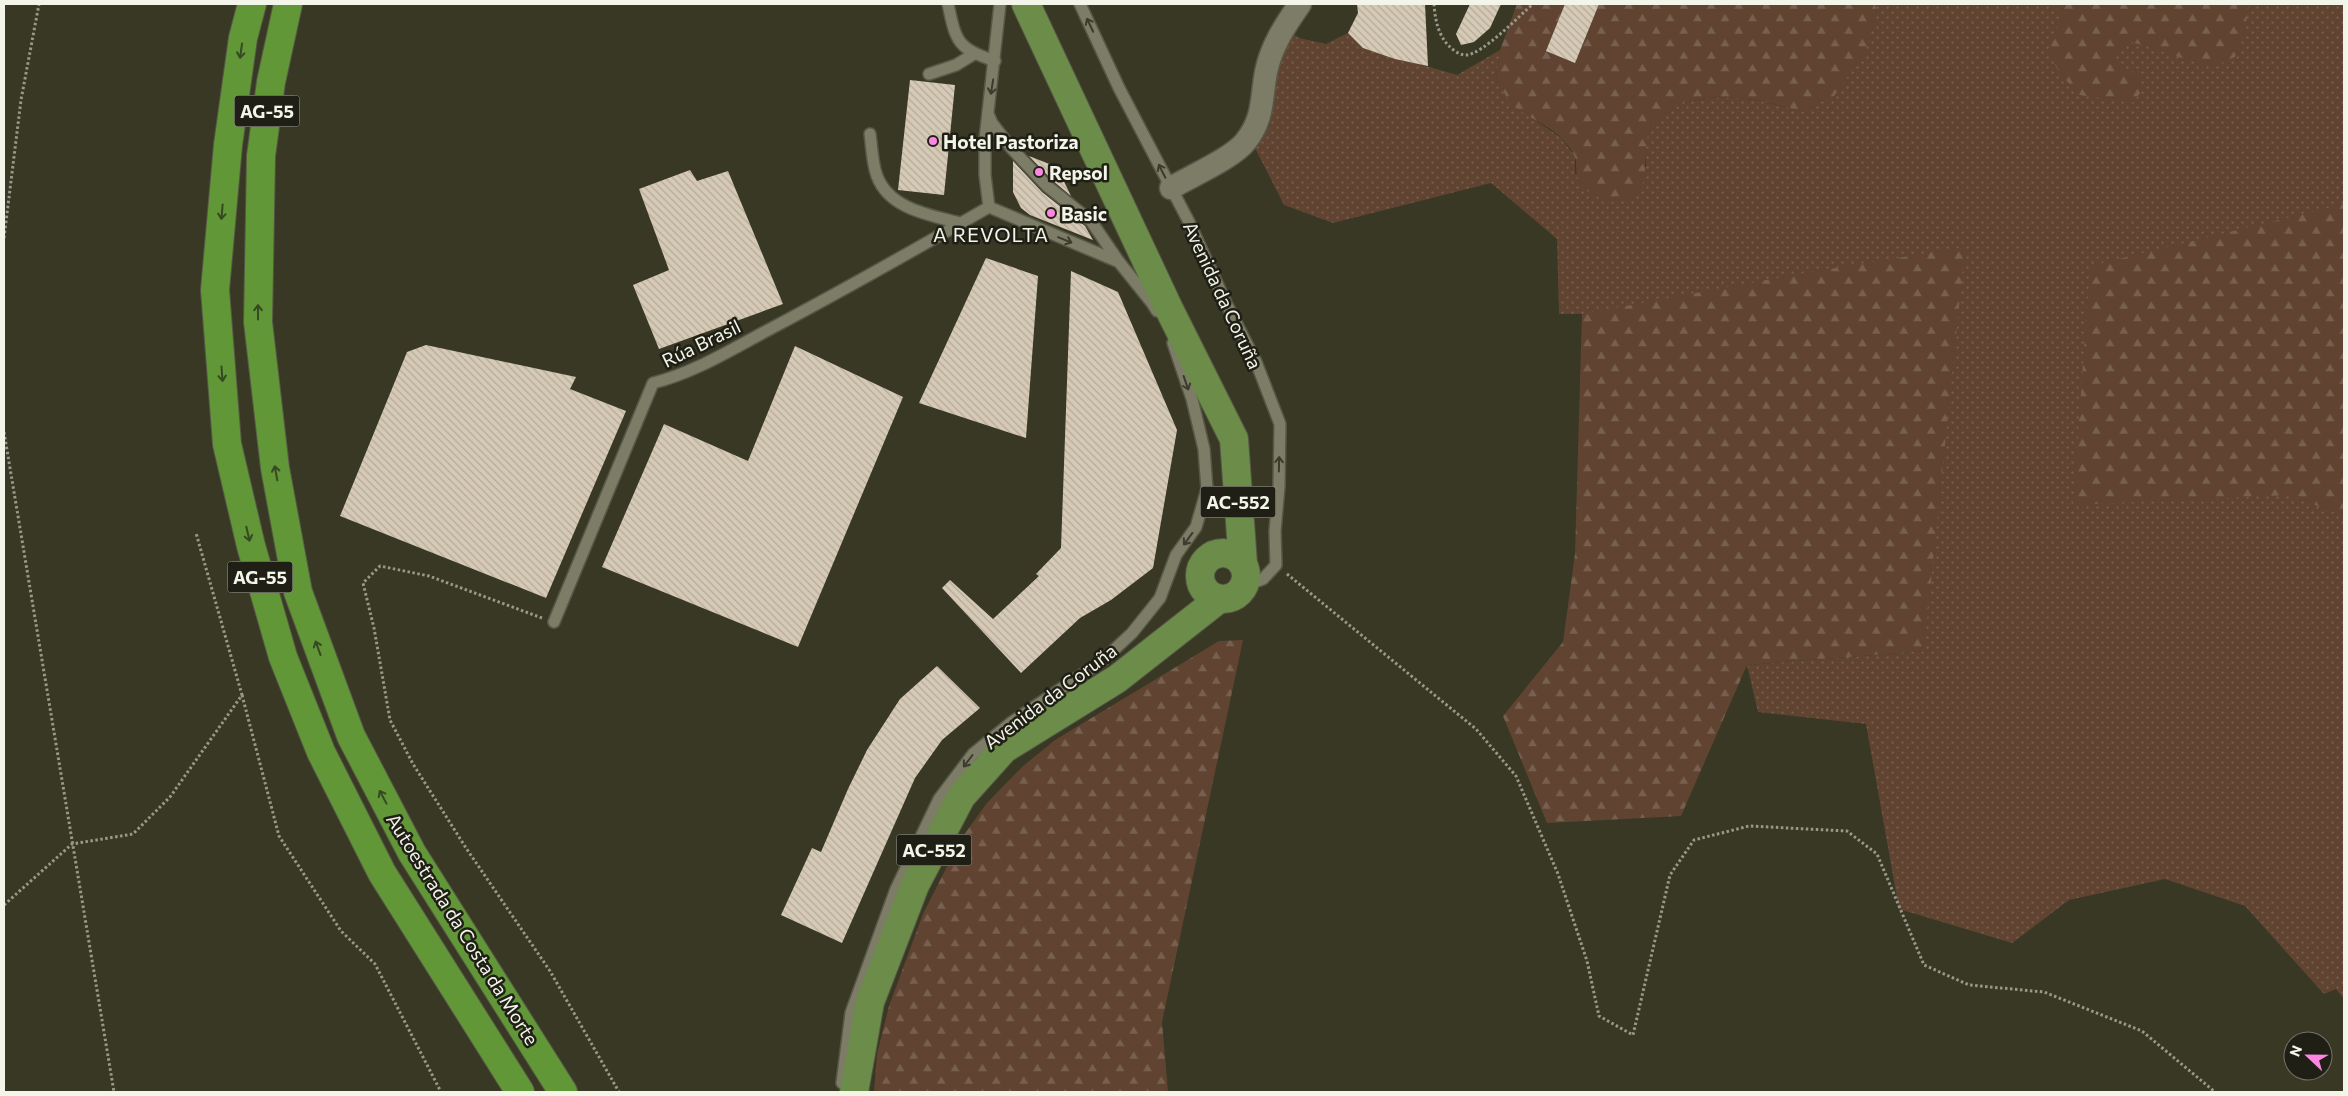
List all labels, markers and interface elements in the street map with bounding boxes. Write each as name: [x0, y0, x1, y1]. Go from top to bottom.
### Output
one-way arrow: [1085, 18, 1094, 33]
one-way arrow: [236, 43, 246, 59]
one-way arrow: [987, 79, 997, 95]
road number: AG-55: [234, 95, 300, 126]
place label: Hotel Pastoriza: [943, 130, 1079, 153]
marker: Hotel Pastoriza: [927, 135, 939, 147]
place label: Repsol: [1049, 161, 1108, 184]
one-way arrow: [1157, 163, 1167, 178]
marker: Repsol: [1033, 166, 1045, 178]
place label: Basic: [1061, 202, 1107, 225]
one-way arrow: [217, 204, 227, 220]
marker: Basic: [1045, 207, 1057, 219]
street label: Avenida da Coruña: [1179, 218, 1267, 372]
district label: A REVOLTA: [933, 222, 1049, 246]
one-way arrow: [1058, 237, 1073, 246]
one-way arrow: [253, 304, 263, 320]
street label: Rúa Brasil: [658, 314, 744, 372]
one-way arrow: [217, 366, 227, 382]
one-way arrow: [1182, 374, 1191, 390]
one-way arrow: [1274, 457, 1284, 473]
one-way arrow: [271, 466, 281, 482]
road number: AC-552: [1200, 487, 1276, 518]
one-way arrow: [244, 526, 253, 542]
one-way arrow: [1183, 531, 1193, 545]
road number: AG-55: [228, 562, 292, 592]
street label: Avenida da Coruña: [979, 639, 1121, 753]
one-way arrow: [313, 641, 322, 656]
one-way arrow: [963, 754, 973, 768]
one-way arrow: [378, 789, 388, 804]
street label: Autoestrada da Costa da Morte: [382, 809, 544, 1049]
road number: AC-552: [896, 834, 972, 866]
north arrow: [2283, 1031, 2333, 1081]
text: N: [2286, 1043, 2305, 1059]

